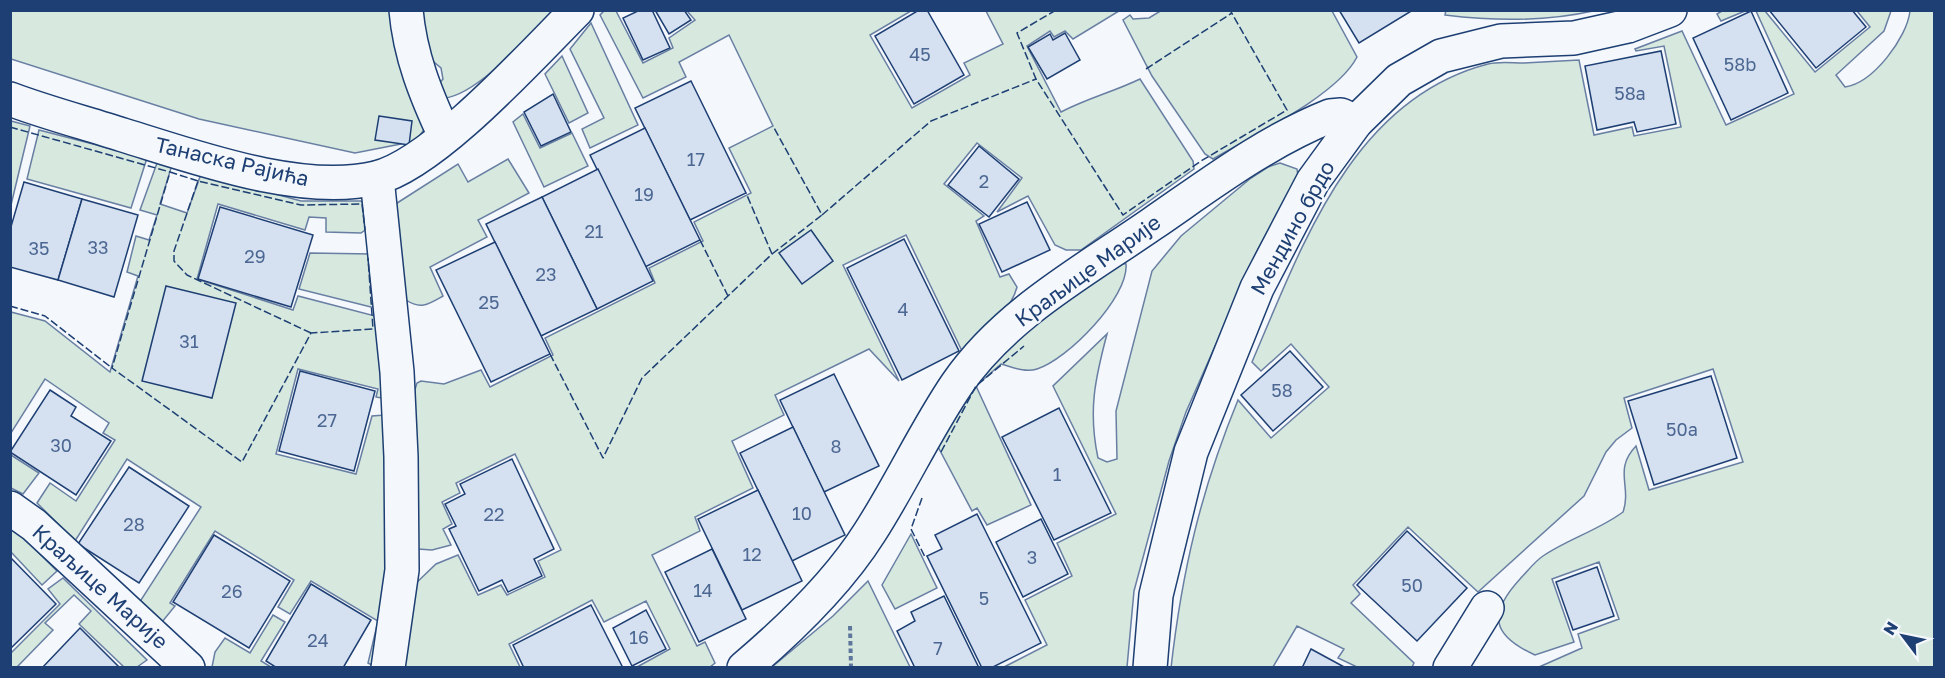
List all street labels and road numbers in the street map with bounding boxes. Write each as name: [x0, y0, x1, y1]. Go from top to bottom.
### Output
street label: Танаска Рајића: [153, 131, 312, 191]
street label: Мендино брдо: [1244, 156, 1340, 299]
street label: Краљице Марије: [1009, 209, 1165, 332]
street label: Краљице Марије: [27, 518, 174, 654]

